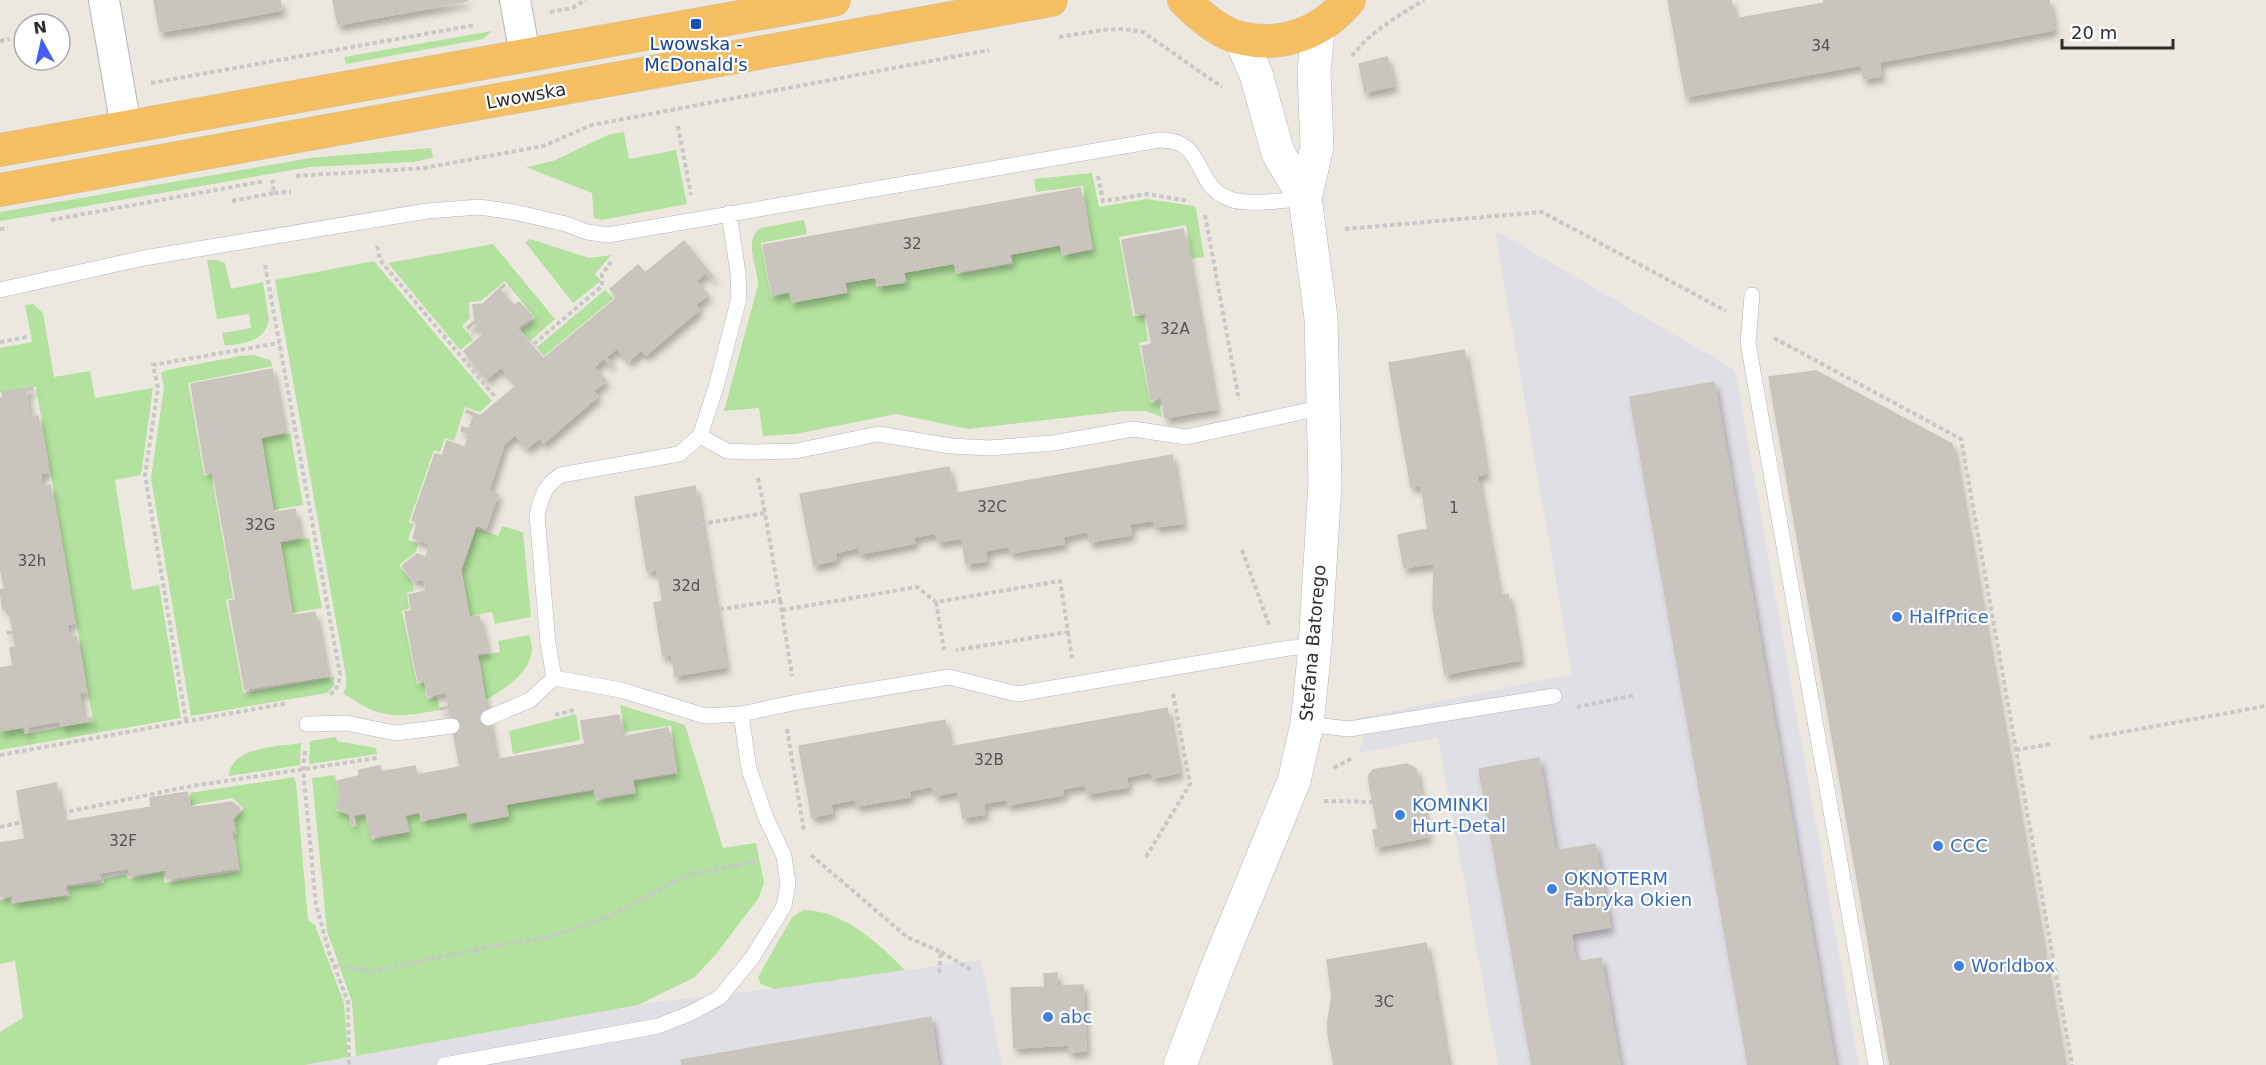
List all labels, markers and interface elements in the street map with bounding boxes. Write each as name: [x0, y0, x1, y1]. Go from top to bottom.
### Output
north arrow: [12, 12, 72, 72]
scale bar: [2062, 12, 2173, 50]
text: N: [32, 17, 48, 38]
marker: Lwowska - McDonald's: [689, 17, 703, 31]
text: 20 m: [2071, 22, 2117, 43]
place label: Lwowska - McDonald's: [644, 33, 748, 75]
house number: 34: [1811, 37, 1831, 55]
street label: Lwowska: [484, 78, 568, 113]
house number: 32: [902, 235, 922, 253]
house number: 32A: [1160, 320, 1190, 338]
house number: 32C: [977, 498, 1007, 516]
house number: 1: [1449, 499, 1459, 517]
house number: 32G: [245, 516, 275, 534]
house number: 32h: [18, 552, 46, 570]
street label: Stefana Batorego: [1295, 564, 1330, 722]
house number: 32d: [672, 577, 700, 595]
place label: HalfPrice: [1909, 606, 1989, 627]
marker: HalfPrice: [1890, 610, 1904, 624]
house number: 32B: [974, 751, 1004, 769]
place label: KOMINKI Hurt-Detal: [1412, 794, 1506, 836]
marker: KOMINKI Hurt-Detal: [1393, 808, 1407, 822]
house number: 32F: [109, 832, 137, 850]
place label: CCC: [1950, 835, 1988, 856]
marker: CCC: [1931, 839, 1945, 853]
place label: OKNOTERM Fabryka Okien: [1564, 868, 1692, 910]
marker: OKNOTERM Fabryka Okien: [1545, 882, 1559, 896]
place label: Worldbox: [1971, 955, 2055, 976]
marker: Worldbox: [1952, 959, 1966, 973]
house number: 3C: [1374, 993, 1394, 1011]
place label: abc: [1060, 1006, 1092, 1027]
marker: abc: [1041, 1010, 1055, 1024]

